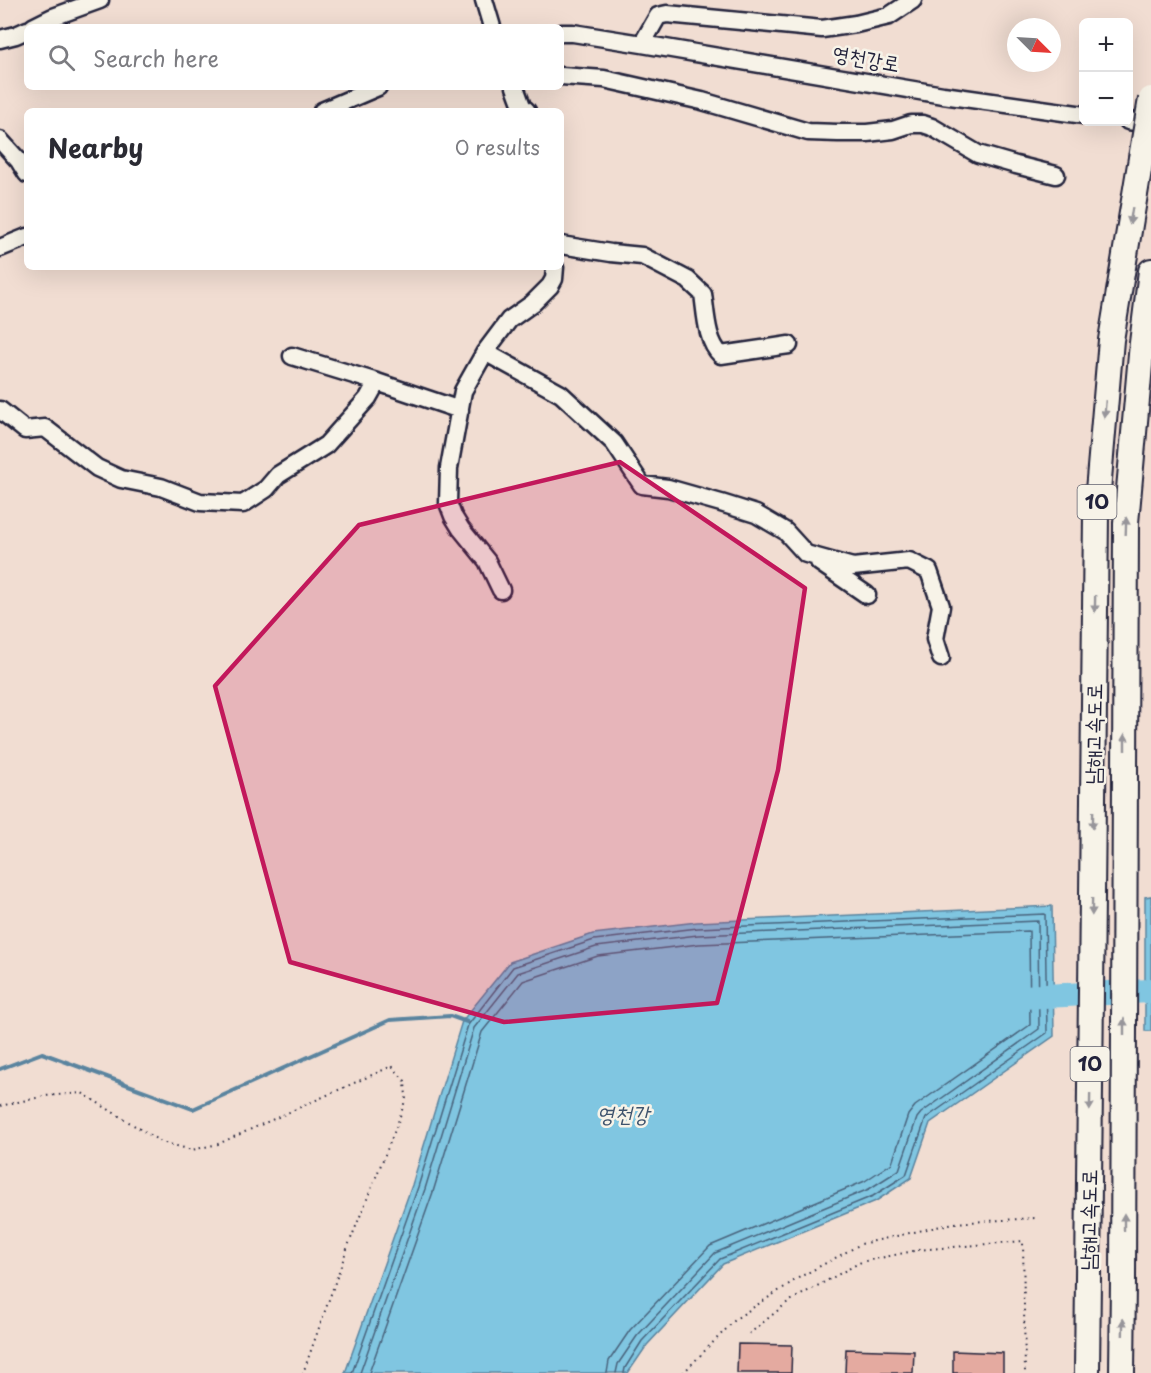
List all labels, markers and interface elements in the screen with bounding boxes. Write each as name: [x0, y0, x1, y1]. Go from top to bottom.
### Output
north arrow: [1007, 18, 1061, 72]
map controls: [1079, 18, 1133, 126]
button: +: [1079, 18, 1133, 72]
search box: [24, 24, 564, 90]
street label: 영천강로: [830, 35, 902, 79]
icon: search: [45, 41, 78, 74]
text: Search here: [93, 41, 219, 74]
button: −: [1079, 72, 1133, 126]
text: Nearby: [48, 128, 143, 167]
text: 0 results: [455, 132, 540, 162]
one-way arrow: [1126, 207, 1135, 226]
one-way arrow: [1100, 400, 1110, 419]
road number: 10: [1078, 485, 1116, 519]
one-way arrow: [1122, 516, 1131, 535]
one-way arrow: [1090, 594, 1100, 613]
street label: 남해고속도로: [1075, 683, 1109, 785]
one-way arrow: [1120, 732, 1130, 751]
one-way arrow: [1088, 810, 1098, 829]
one-way arrow: [1087, 897, 1097, 916]
one-way arrow: [1119, 1017, 1129, 1036]
road number: 10: [1070, 1047, 1110, 1081]
one-way arrow: [1085, 1092, 1095, 1111]
water label: 영천강: [596, 1096, 652, 1129]
street label: 남해고속도로: [1070, 1169, 1104, 1271]
one-way arrow: [1119, 1212, 1129, 1231]
one-way arrow: [1118, 1317, 1127, 1336]

